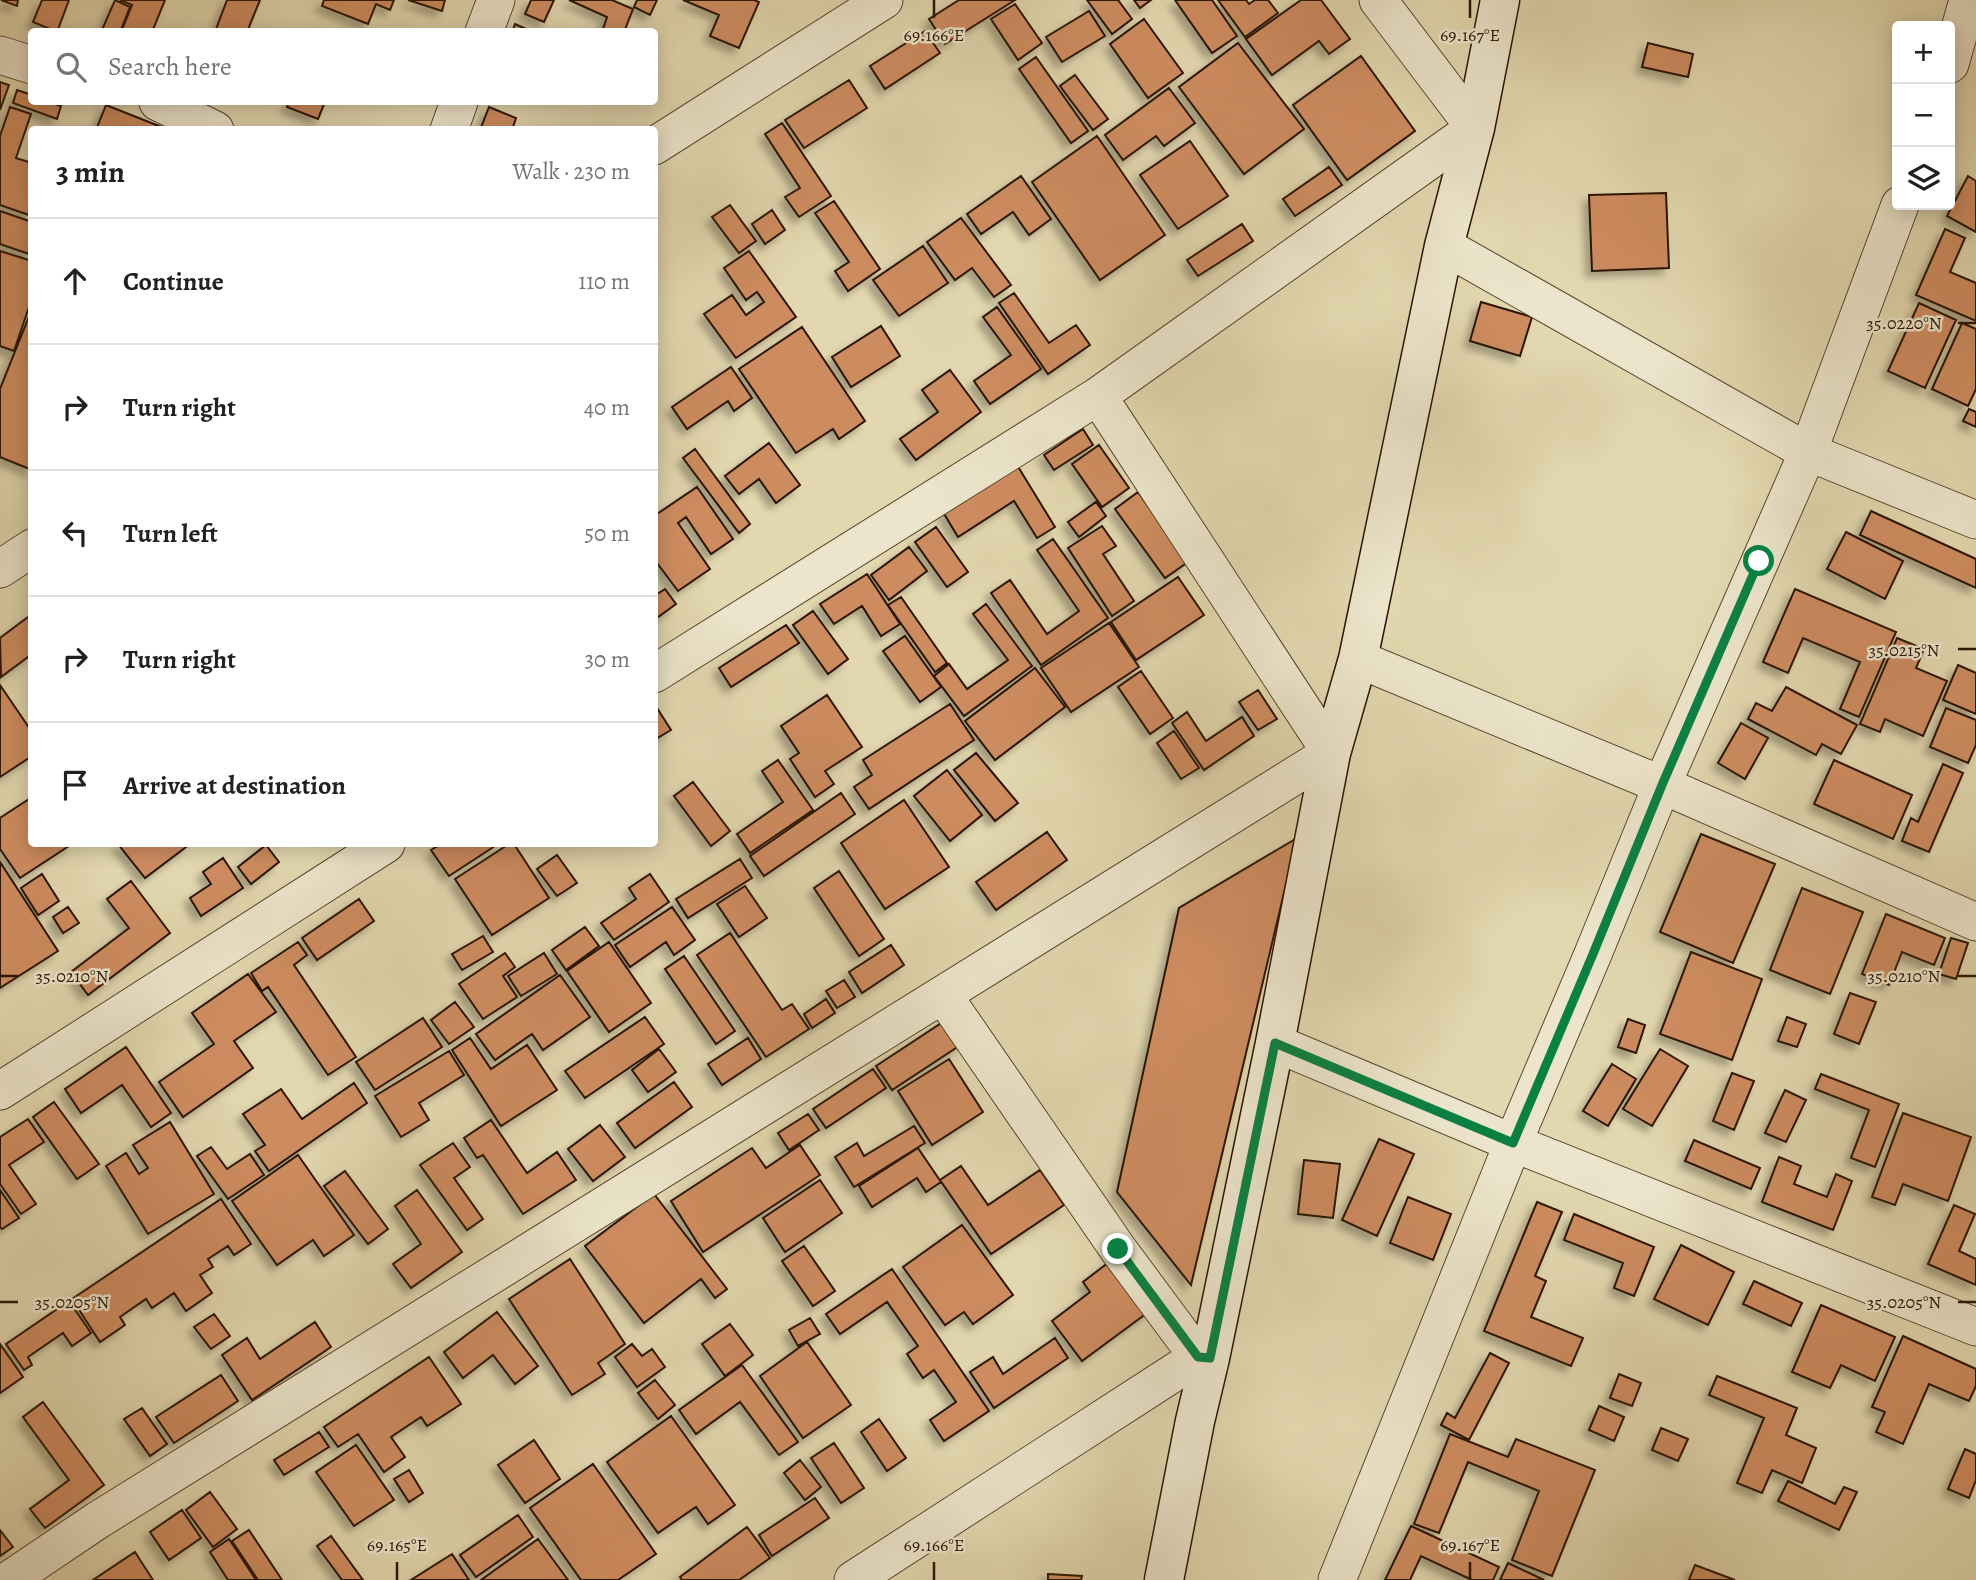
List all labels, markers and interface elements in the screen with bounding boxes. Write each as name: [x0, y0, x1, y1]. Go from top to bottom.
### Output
map controls: [1892, 21, 1955, 210]
button: +: [1892, 21, 1955, 84]
text: 69.166°E: [904, 23, 964, 47]
text: 69.167°E: [1440, 23, 1500, 47]
search box: [28, 28, 658, 105]
icon: search: [52, 48, 90, 86]
text: Search here: [108, 49, 232, 84]
button: −: [1892, 84, 1955, 147]
button: layers: [1892, 147, 1955, 210]
text: 3 min: [56, 152, 125, 192]
text: Walk · 230 m: [513, 156, 630, 187]
icon: ahead: [56, 262, 94, 300]
text: Continue: [123, 264, 224, 299]
text: 110 m: [578, 266, 630, 297]
text: 35.0220°N: [1866, 311, 1942, 335]
icon: right: [56, 388, 94, 426]
text: Turn right: [123, 390, 236, 425]
text: 40 m: [584, 392, 630, 423]
icon: left: [56, 514, 94, 552]
text: Turn left: [123, 516, 218, 551]
text: 50 m: [584, 518, 630, 549]
route start: [1743, 545, 1774, 576]
text: 35.0215°N: [1868, 638, 1940, 662]
icon: right: [56, 640, 94, 678]
text: Turn right: [123, 642, 236, 677]
text: 30 m: [584, 644, 630, 675]
icon: arrive: [56, 766, 94, 804]
text: Arrive at destination: [123, 768, 346, 803]
text: 35.0210°N: [36, 964, 109, 988]
text: 35.0210°N: [1868, 964, 1941, 988]
route end: [1102, 1233, 1133, 1264]
text: 35.0205°N: [35, 1290, 109, 1314]
text: 35.0205°N: [1867, 1290, 1941, 1314]
text: 69.165°E: [367, 1533, 427, 1557]
text: 69.166°E: [904, 1533, 964, 1557]
text: 69.167°E: [1440, 1533, 1500, 1557]

